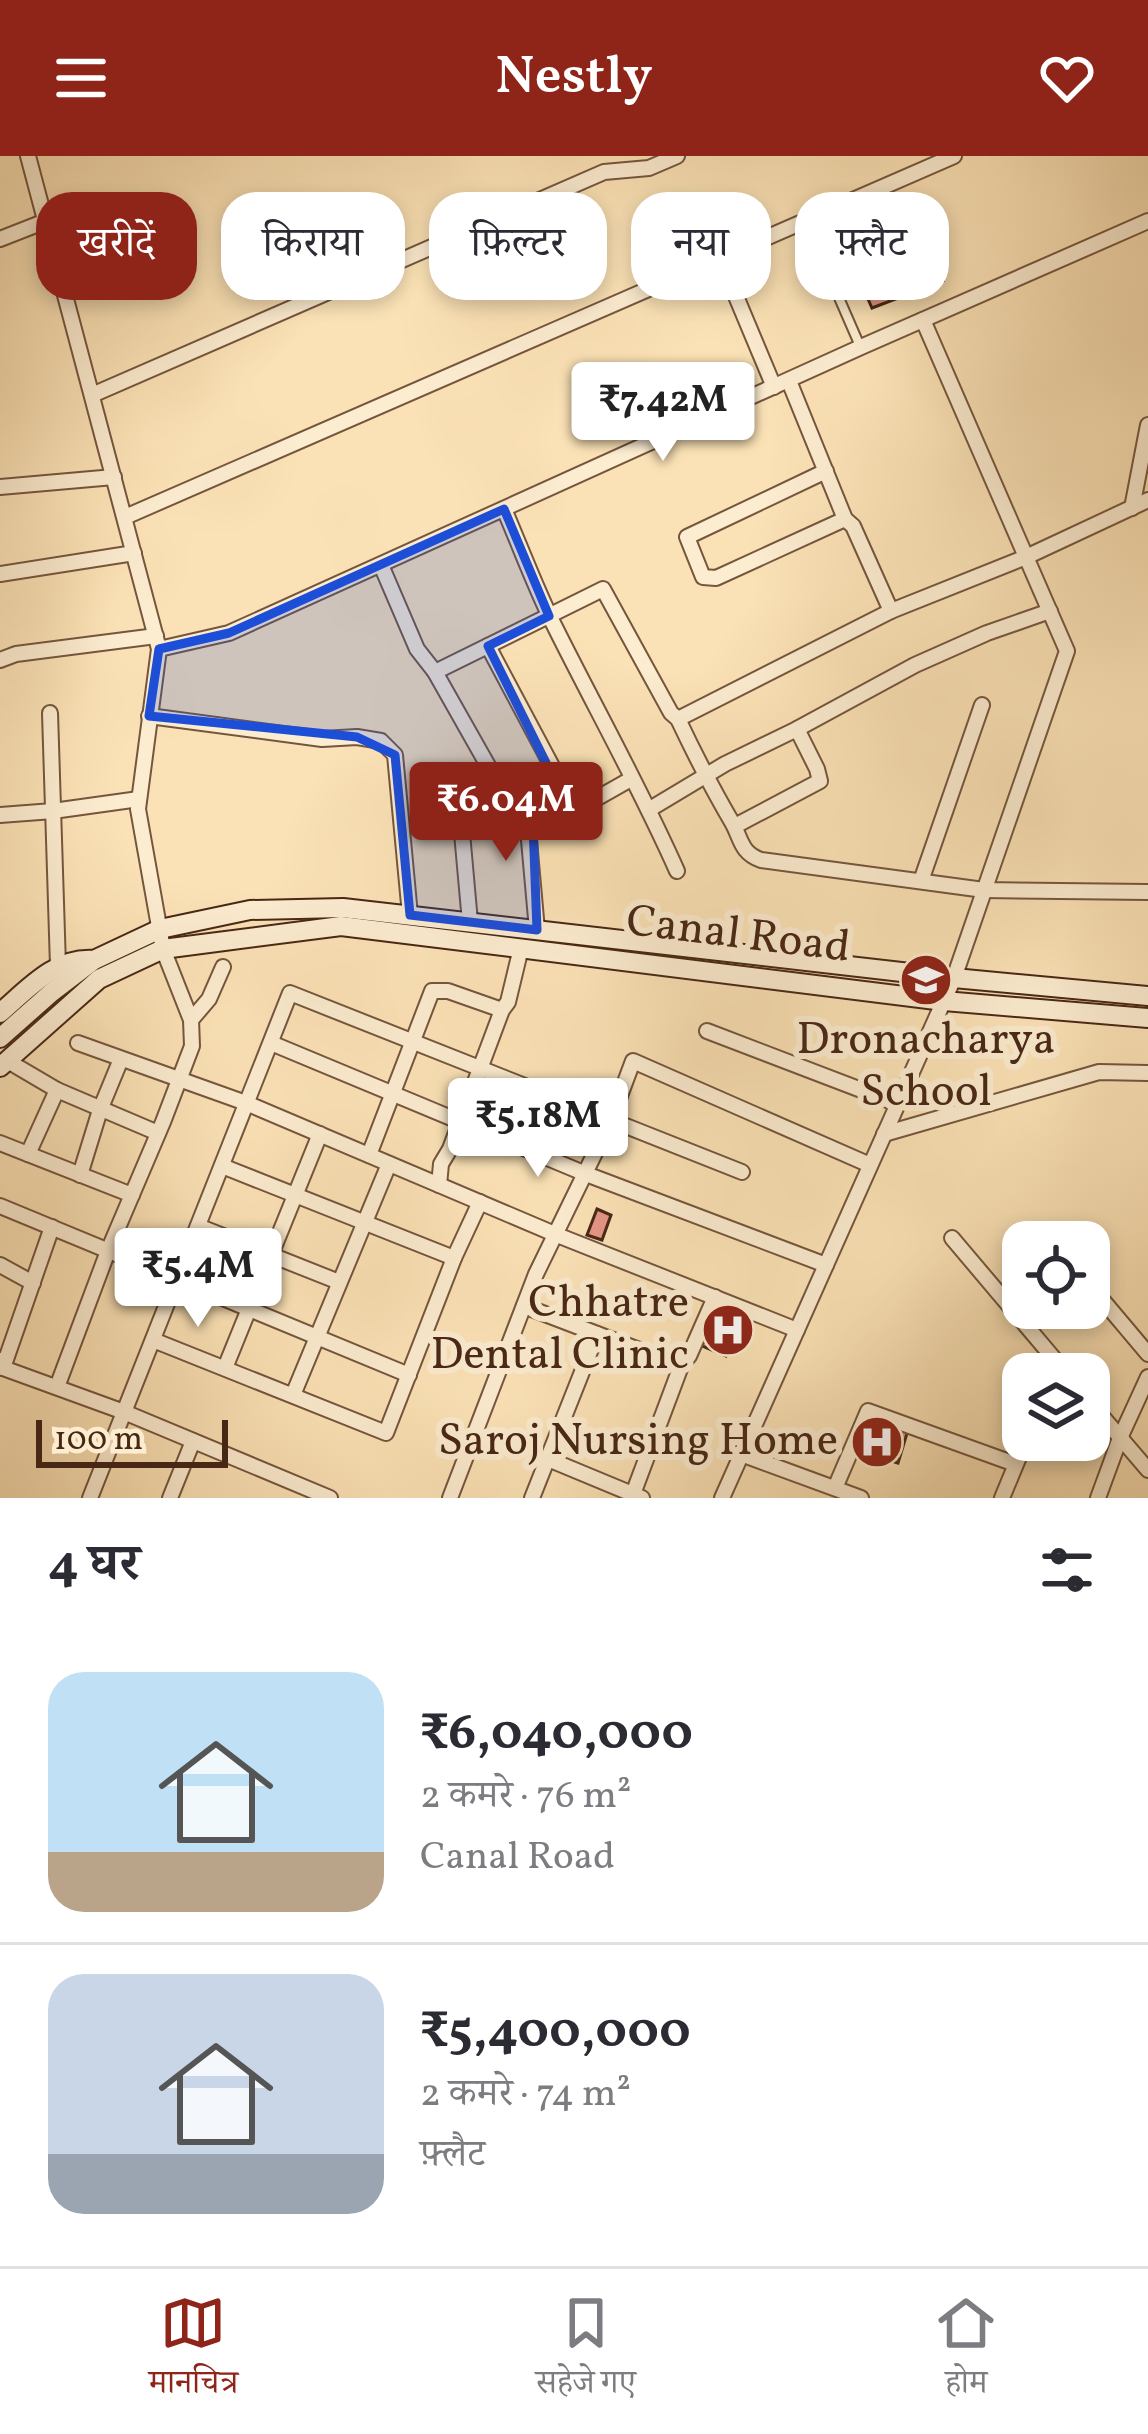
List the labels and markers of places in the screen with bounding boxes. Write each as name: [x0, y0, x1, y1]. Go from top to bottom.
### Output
pin: ₹7.42M: [565, 362, 761, 464]
pin: ₹6.04M: [408, 762, 604, 864]
school or university icon: Dronacharya School: [898, 952, 954, 1008]
place label: Dronacharya School: [797, 1010, 1055, 1125]
pin: ₹5.18M: [440, 1078, 636, 1180]
pin: ₹5.4M: [114, 1228, 282, 1330]
place label: Chhatre Dental Clinic: [430, 1273, 689, 1388]
hospital icon: Chhatre Dental Clinic: [700, 1302, 756, 1358]
place label: Saroj Nursing Home: [438, 1411, 838, 1474]
hospital icon: Saroj Nursing Home: [849, 1414, 905, 1470]

